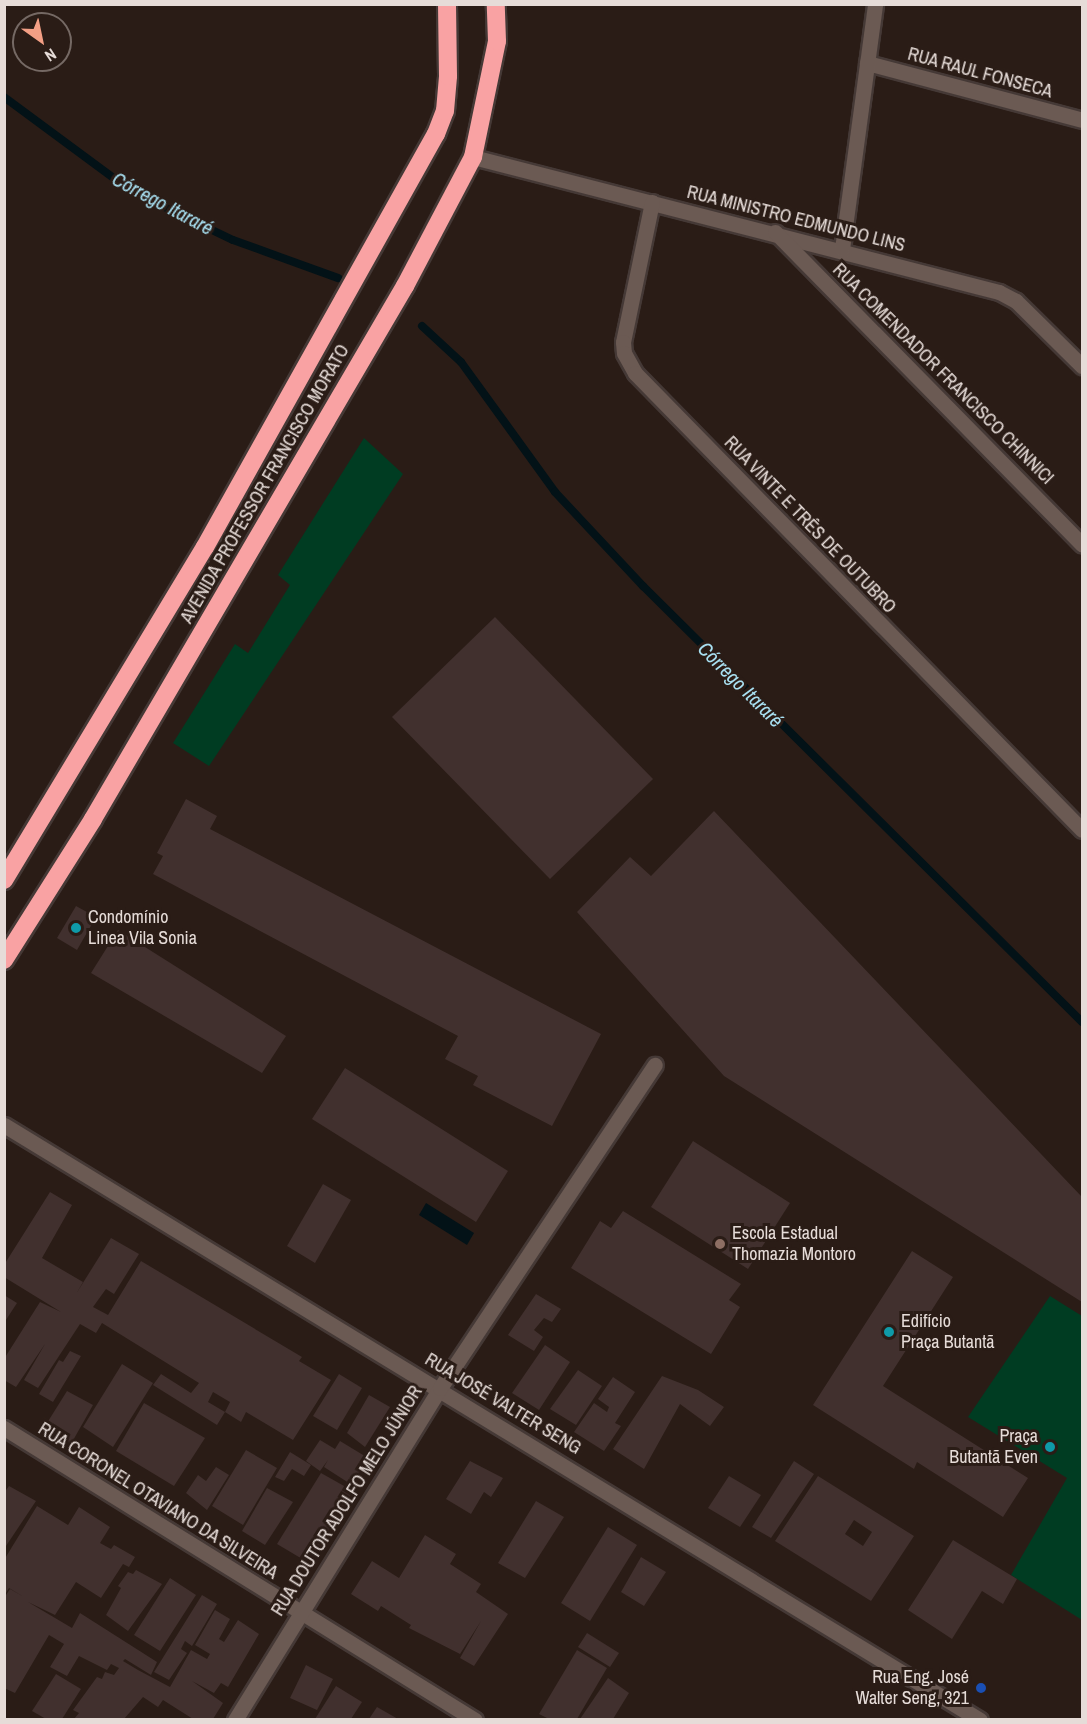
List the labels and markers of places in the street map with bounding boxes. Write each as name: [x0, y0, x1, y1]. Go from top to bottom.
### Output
place label: Condomínio Linea Vila Sonia: [88, 907, 197, 950]
marker: Condomínio Linea Vila Sonia: [69, 921, 83, 935]
place label: Escola Estadual Thomazia Montoro: [732, 1223, 856, 1266]
marker: Escola Estadual Thomazia Montoro: [713, 1237, 727, 1251]
place label: Edifício Praça Butantã: [901, 1311, 995, 1354]
marker: Edifício Praça Butantã: [882, 1325, 896, 1339]
place label: Praça Butantã Even: [949, 1426, 1038, 1468]
marker: Praça Butantã Even: [1043, 1440, 1057, 1454]
place label: Rua Eng. José Walter Seng, 321: [855, 1667, 969, 1710]
marker: Rua Eng. José Walter Seng, 321: [974, 1681, 988, 1695]

